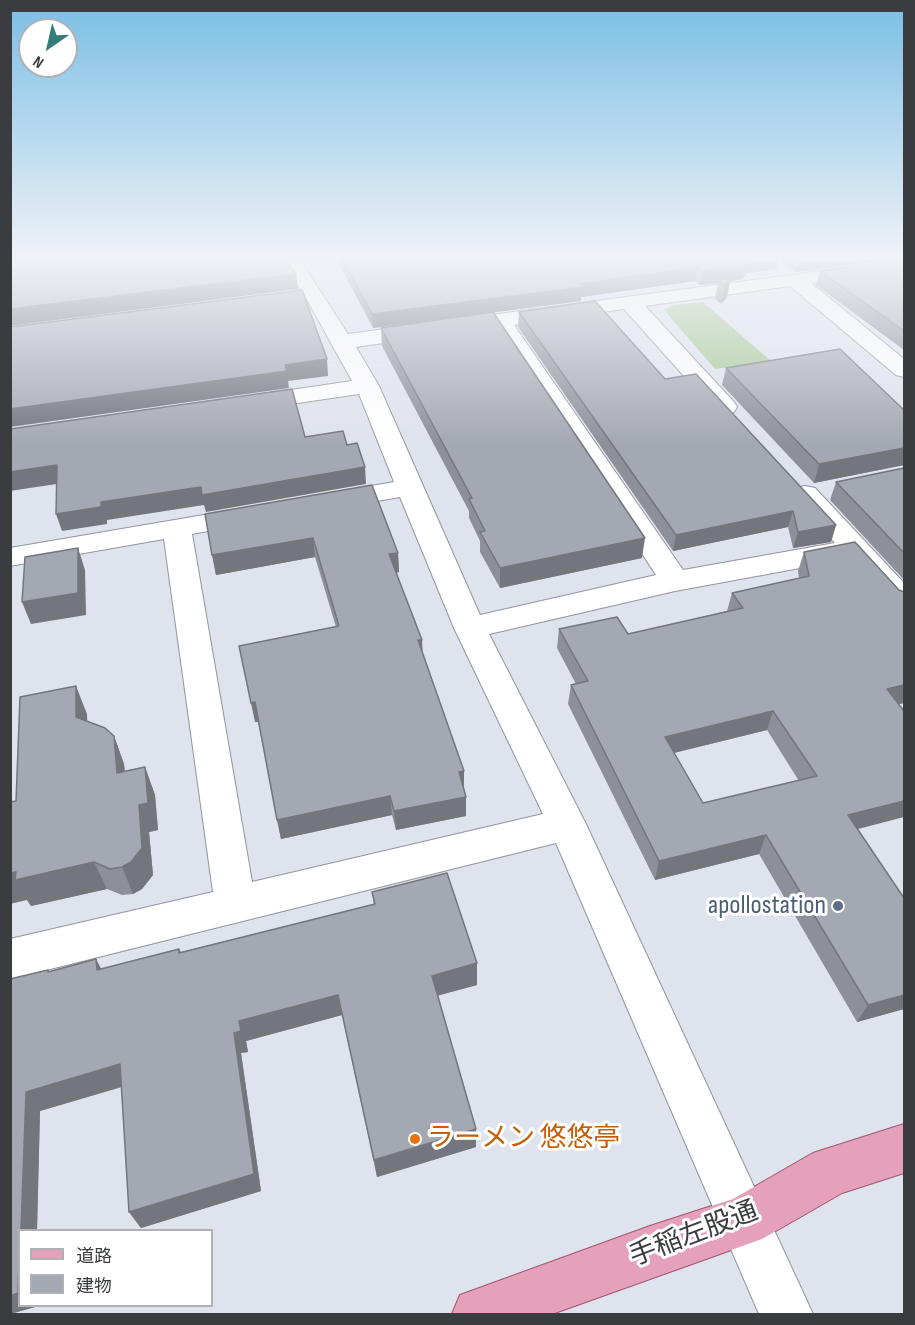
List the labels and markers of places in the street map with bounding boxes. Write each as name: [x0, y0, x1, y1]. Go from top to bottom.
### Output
place label: apollostation: [708, 890, 826, 922]
marker: apollostation: [831, 899, 845, 913]
place label: ラーメン 悠悠亭: [427, 1123, 620, 1155]
marker: ラーメン 悠悠亭: [408, 1132, 422, 1146]

